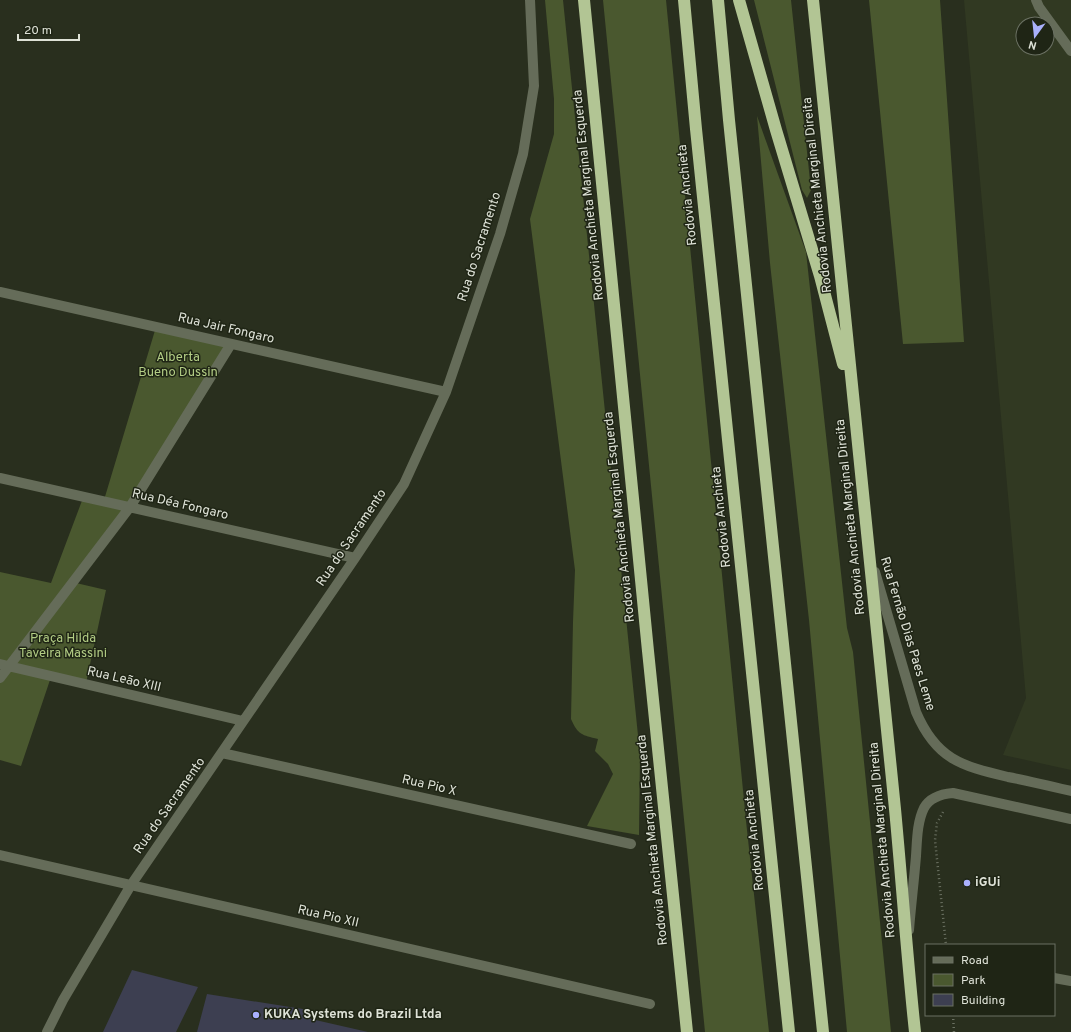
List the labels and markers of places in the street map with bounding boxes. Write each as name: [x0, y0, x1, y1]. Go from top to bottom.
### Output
place label: iGUi: [975, 875, 1000, 891]
marker: iGUi: [962, 878, 972, 888]
place label: KUKA Systems do Brazil Ltda: [264, 1007, 442, 1023]
marker: KUKA Systems do Brazil Ltda: [251, 1010, 261, 1020]

